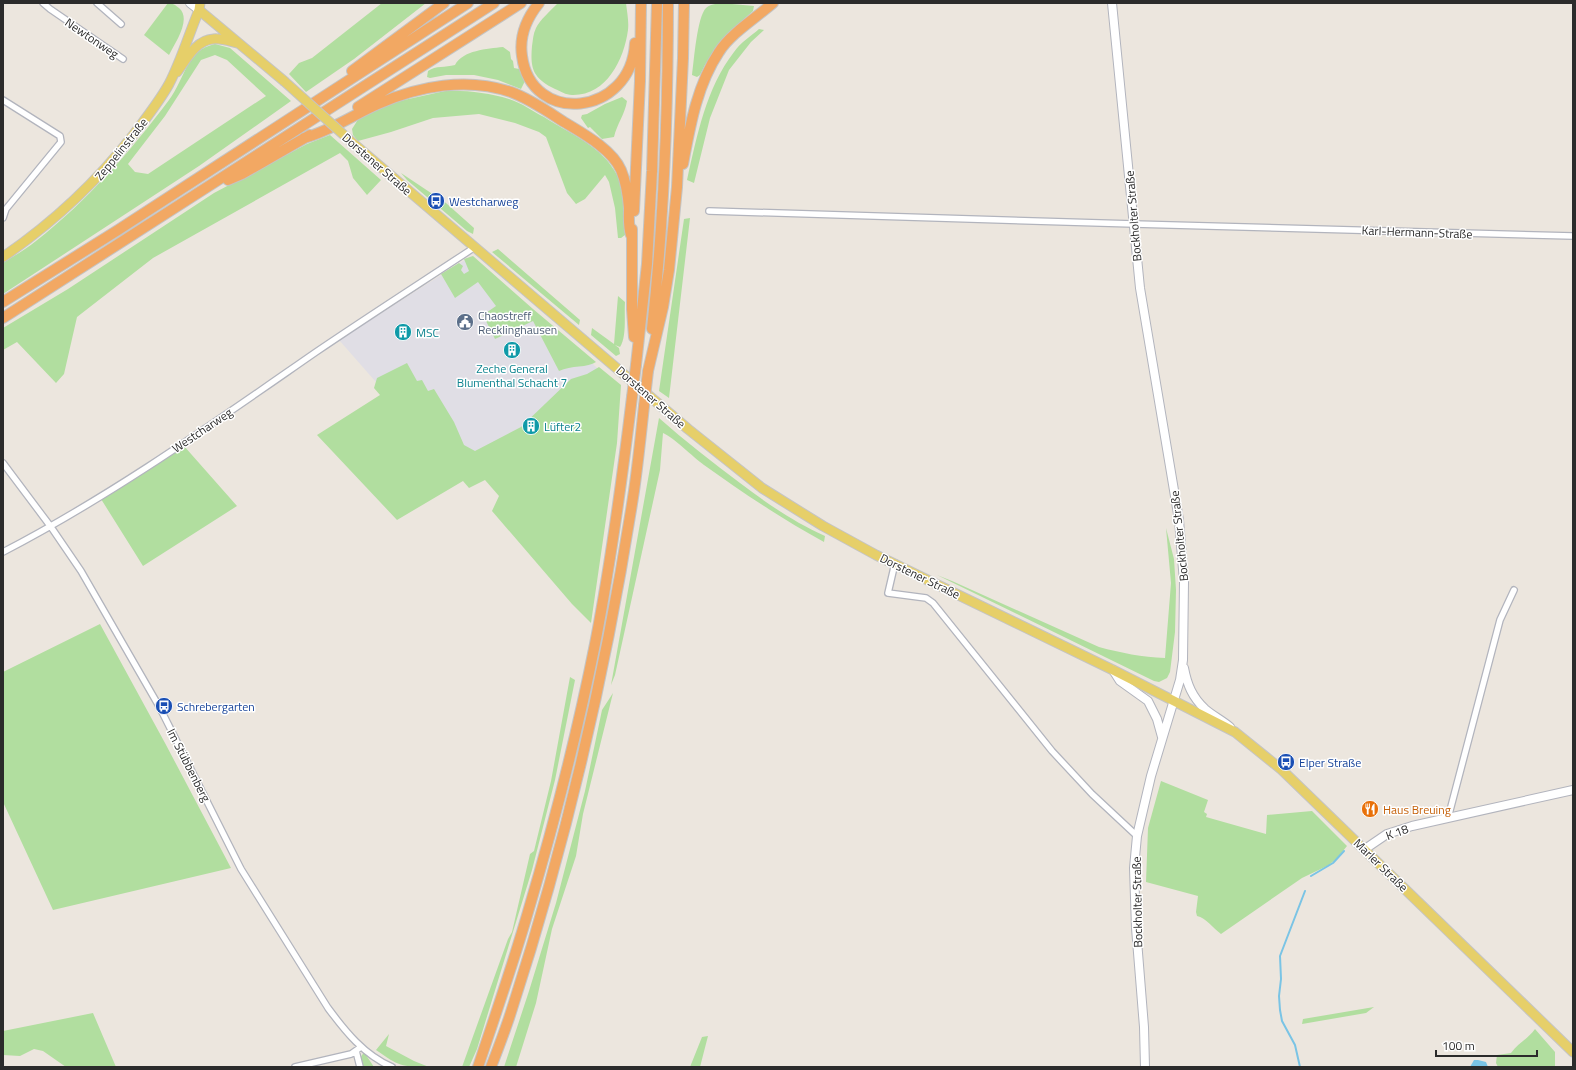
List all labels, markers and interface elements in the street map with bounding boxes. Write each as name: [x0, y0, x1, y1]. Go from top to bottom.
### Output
street label: Newtonweg: [61, 13, 123, 63]
street label: Zeppelinstraße: [90, 114, 152, 184]
street label: Dorstener Straße: [338, 128, 416, 200]
street label: Bockholter Straße: [1120, 170, 1146, 262]
bus stop icon: Westcharweg: [426, 191, 446, 211]
place label: Westcharweg: [449, 192, 518, 211]
street label: Karl-Hermann-Straße: [1361, 221, 1473, 243]
place label: Chaostreff Recklinghausen: [478, 306, 557, 339]
public building icon: Chaostreff Recklinghausen: [455, 312, 475, 332]
building icon: MSC: [393, 322, 413, 342]
place label: MSC: [416, 323, 440, 342]
building icon: Zeche General Blumenthal Schacht 7: [502, 340, 522, 360]
place label: Zeche General Blumenthal Schacht 7: [457, 359, 567, 392]
street label: Dorstener Straße: [612, 361, 690, 433]
street label: Westcharweg: [168, 403, 236, 457]
building icon: Lüfter2: [521, 416, 541, 436]
place label: Lüfter2: [544, 417, 581, 436]
street label: Bockholter Straße: [1165, 490, 1193, 582]
street label: Dorstener Straße: [877, 548, 963, 604]
bus stop icon: Schrebergarten: [154, 696, 174, 716]
place label: Schrebergarten: [177, 697, 255, 716]
street label: Im Stübbenberg: [162, 725, 216, 805]
bus stop icon: Elper Straße: [1276, 752, 1296, 772]
place label: Elper Straße: [1299, 753, 1361, 772]
restaurant icon: Haus Breuing: [1360, 799, 1380, 819]
place label: Haus Breuing: [1383, 800, 1451, 819]
street label: K 18: [1383, 819, 1411, 845]
street label: Marler Straße: [1349, 834, 1413, 896]
street label: Bockholter Straße: [1127, 856, 1147, 948]
scale bar: [1436, 1032, 1537, 1058]
text: 100 m: [1442, 1036, 1475, 1055]

